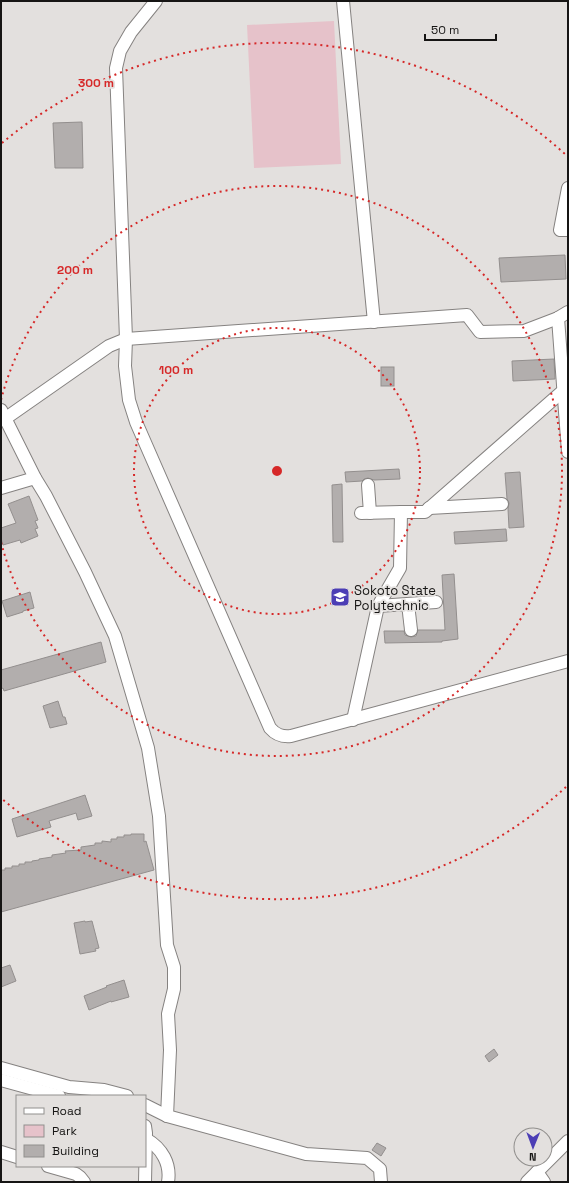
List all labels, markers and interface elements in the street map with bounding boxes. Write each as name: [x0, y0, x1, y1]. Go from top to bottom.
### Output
scale bar: [425, 16, 496, 42]
text: 50 m: [431, 22, 459, 38]
text: 300 m: [78, 75, 114, 91]
text: 200 m: [57, 262, 93, 278]
text: 100 m: [159, 362, 193, 378]
centre of rings: [270, 464, 284, 478]
place label: Sokoto State Polytechnic: [354, 582, 436, 614]
school or university icon: Sokoto State Polytechnic: [329, 586, 351, 608]
legend: [16, 1095, 146, 1167]
text: Road: [52, 1103, 81, 1119]
text: Park: [52, 1123, 77, 1139]
north arrow: [513, 1127, 553, 1167]
text: Building: [52, 1143, 99, 1159]
text: N: [529, 1150, 537, 1164]

